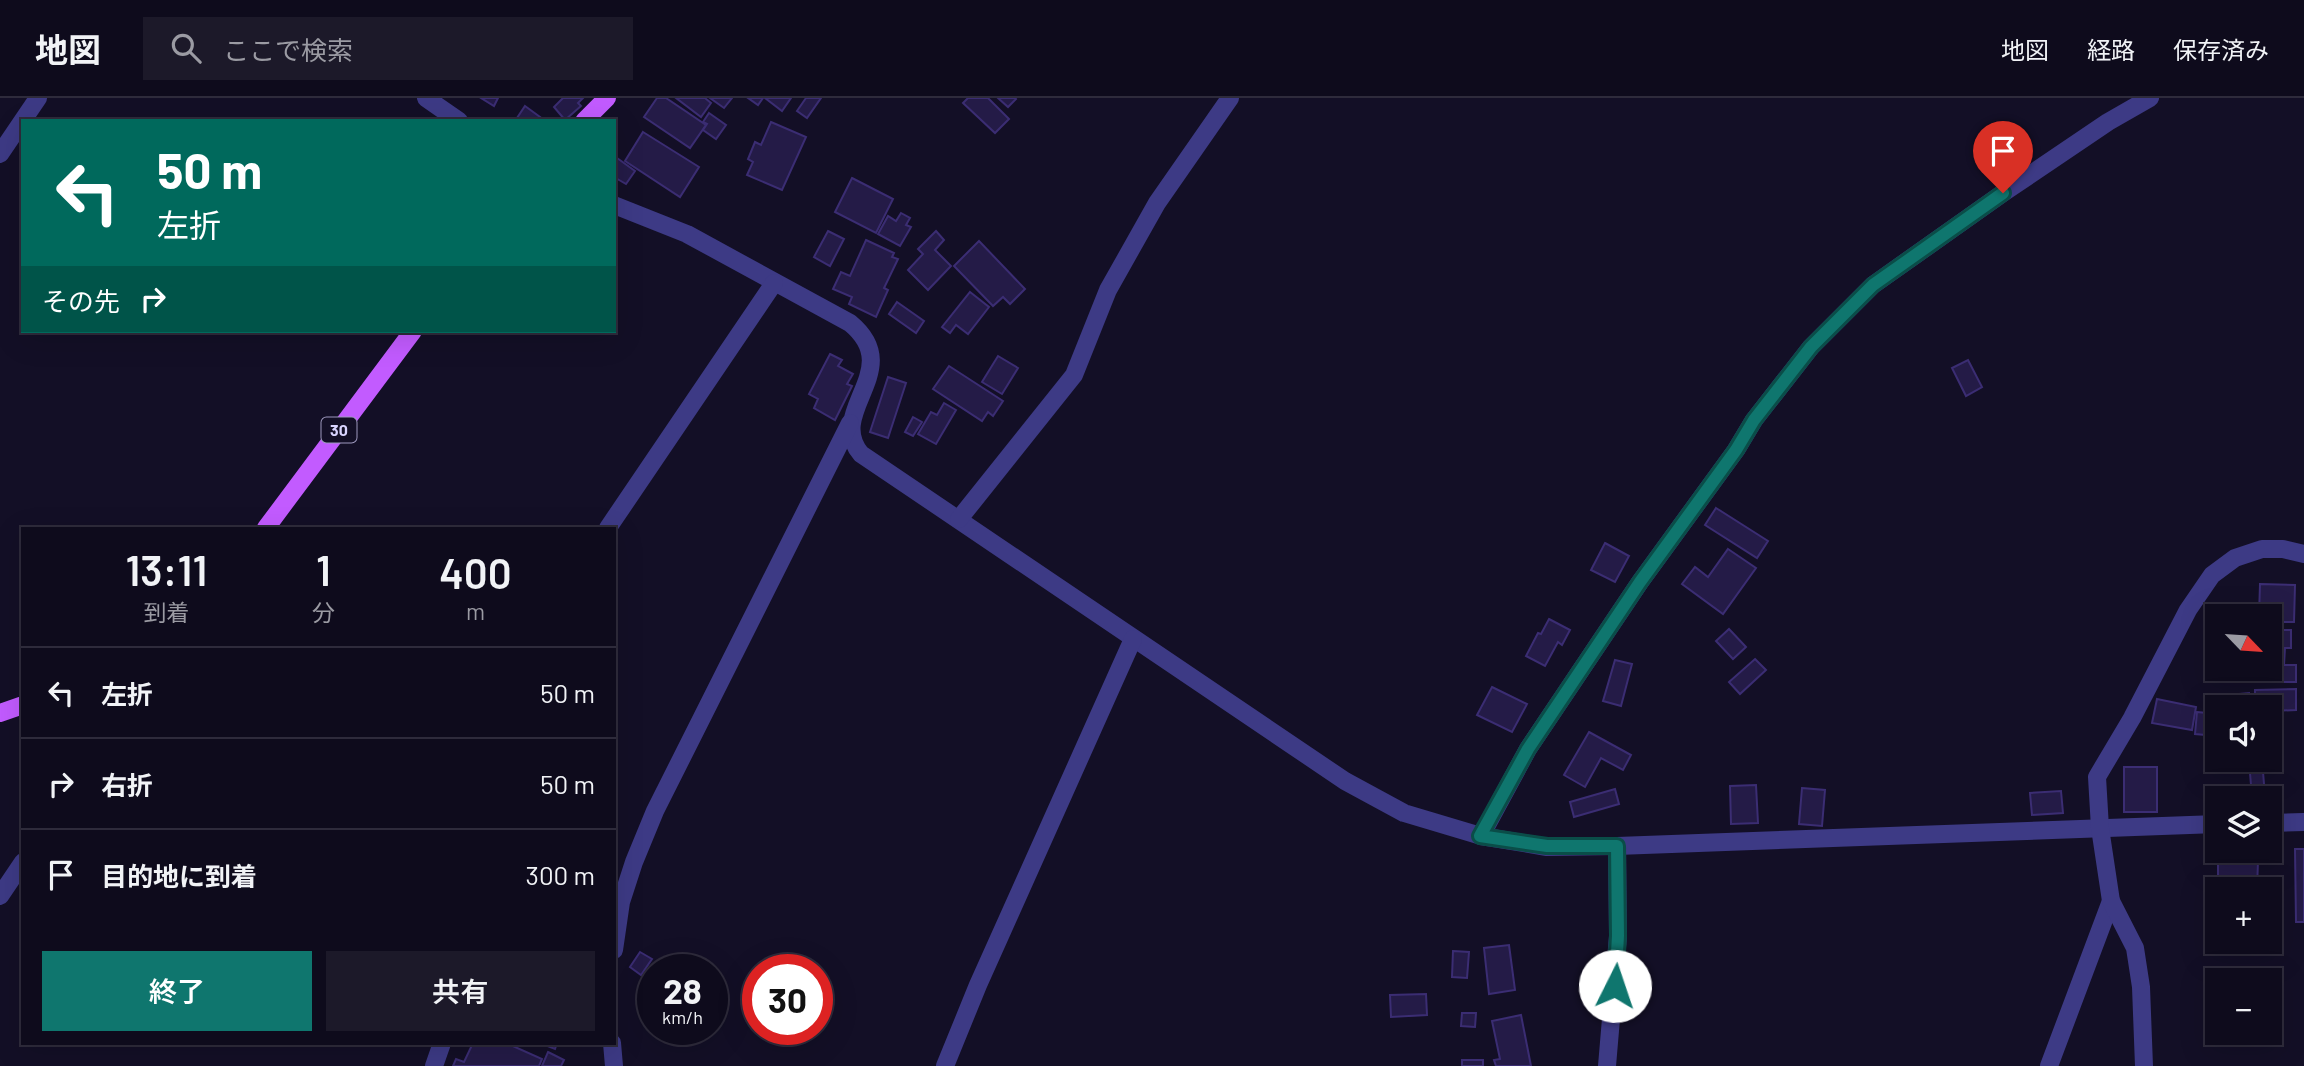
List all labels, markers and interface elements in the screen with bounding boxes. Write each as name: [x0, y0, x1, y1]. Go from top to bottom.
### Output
search box: [143, 17, 633, 80]
text: 地図: [35, 29, 101, 69]
icon: search: [167, 29, 205, 67]
text: ここで検索: [223, 34, 353, 65]
text: 地図: [2001, 35, 2049, 64]
text: 経路: [2087, 35, 2135, 64]
text: 保存済み: [2173, 35, 2269, 64]
pin: [1973, 121, 2033, 193]
icon: arrive: [1984, 132, 2022, 170]
text: 50 m: [157, 140, 262, 199]
icon: left: [42, 147, 133, 238]
text: 左折: [157, 205, 221, 243]
icon: right: [134, 280, 172, 318]
text: その先: [42, 285, 120, 316]
road number: 30: [322, 418, 356, 442]
text: 13:11: [125, 544, 207, 594]
text: 1: [316, 544, 331, 594]
text: 400: [439, 547, 512, 597]
text: m: [466, 597, 485, 625]
text: 到着: [143, 598, 189, 626]
text: 分: [312, 598, 335, 626]
north arrow: [2205, 604, 2282, 681]
map controls: [2205, 604, 2282, 1045]
icon: left: [42, 674, 80, 712]
text: 50 m: [540, 677, 595, 708]
text: 左折: [101, 678, 153, 709]
button: sound: [2205, 695, 2282, 772]
icon: right: [42, 765, 80, 803]
text: 50 m: [540, 768, 595, 799]
text: 右折: [101, 769, 153, 800]
button: layers: [2205, 786, 2282, 863]
icon: arrive: [42, 856, 80, 894]
text: 300 m: [526, 859, 595, 890]
text: 目的地に到着: [101, 860, 257, 891]
button: +: [2205, 877, 2282, 954]
position arrow: [1578, 949, 1652, 1023]
button: 終了: [42, 951, 312, 1031]
button: 共有: [326, 951, 595, 1031]
speed limit sign: 30: [742, 954, 833, 1045]
button: −: [2205, 968, 2282, 1045]
text: 28: [663, 969, 702, 1011]
text: km/h: [662, 1006, 703, 1028]

